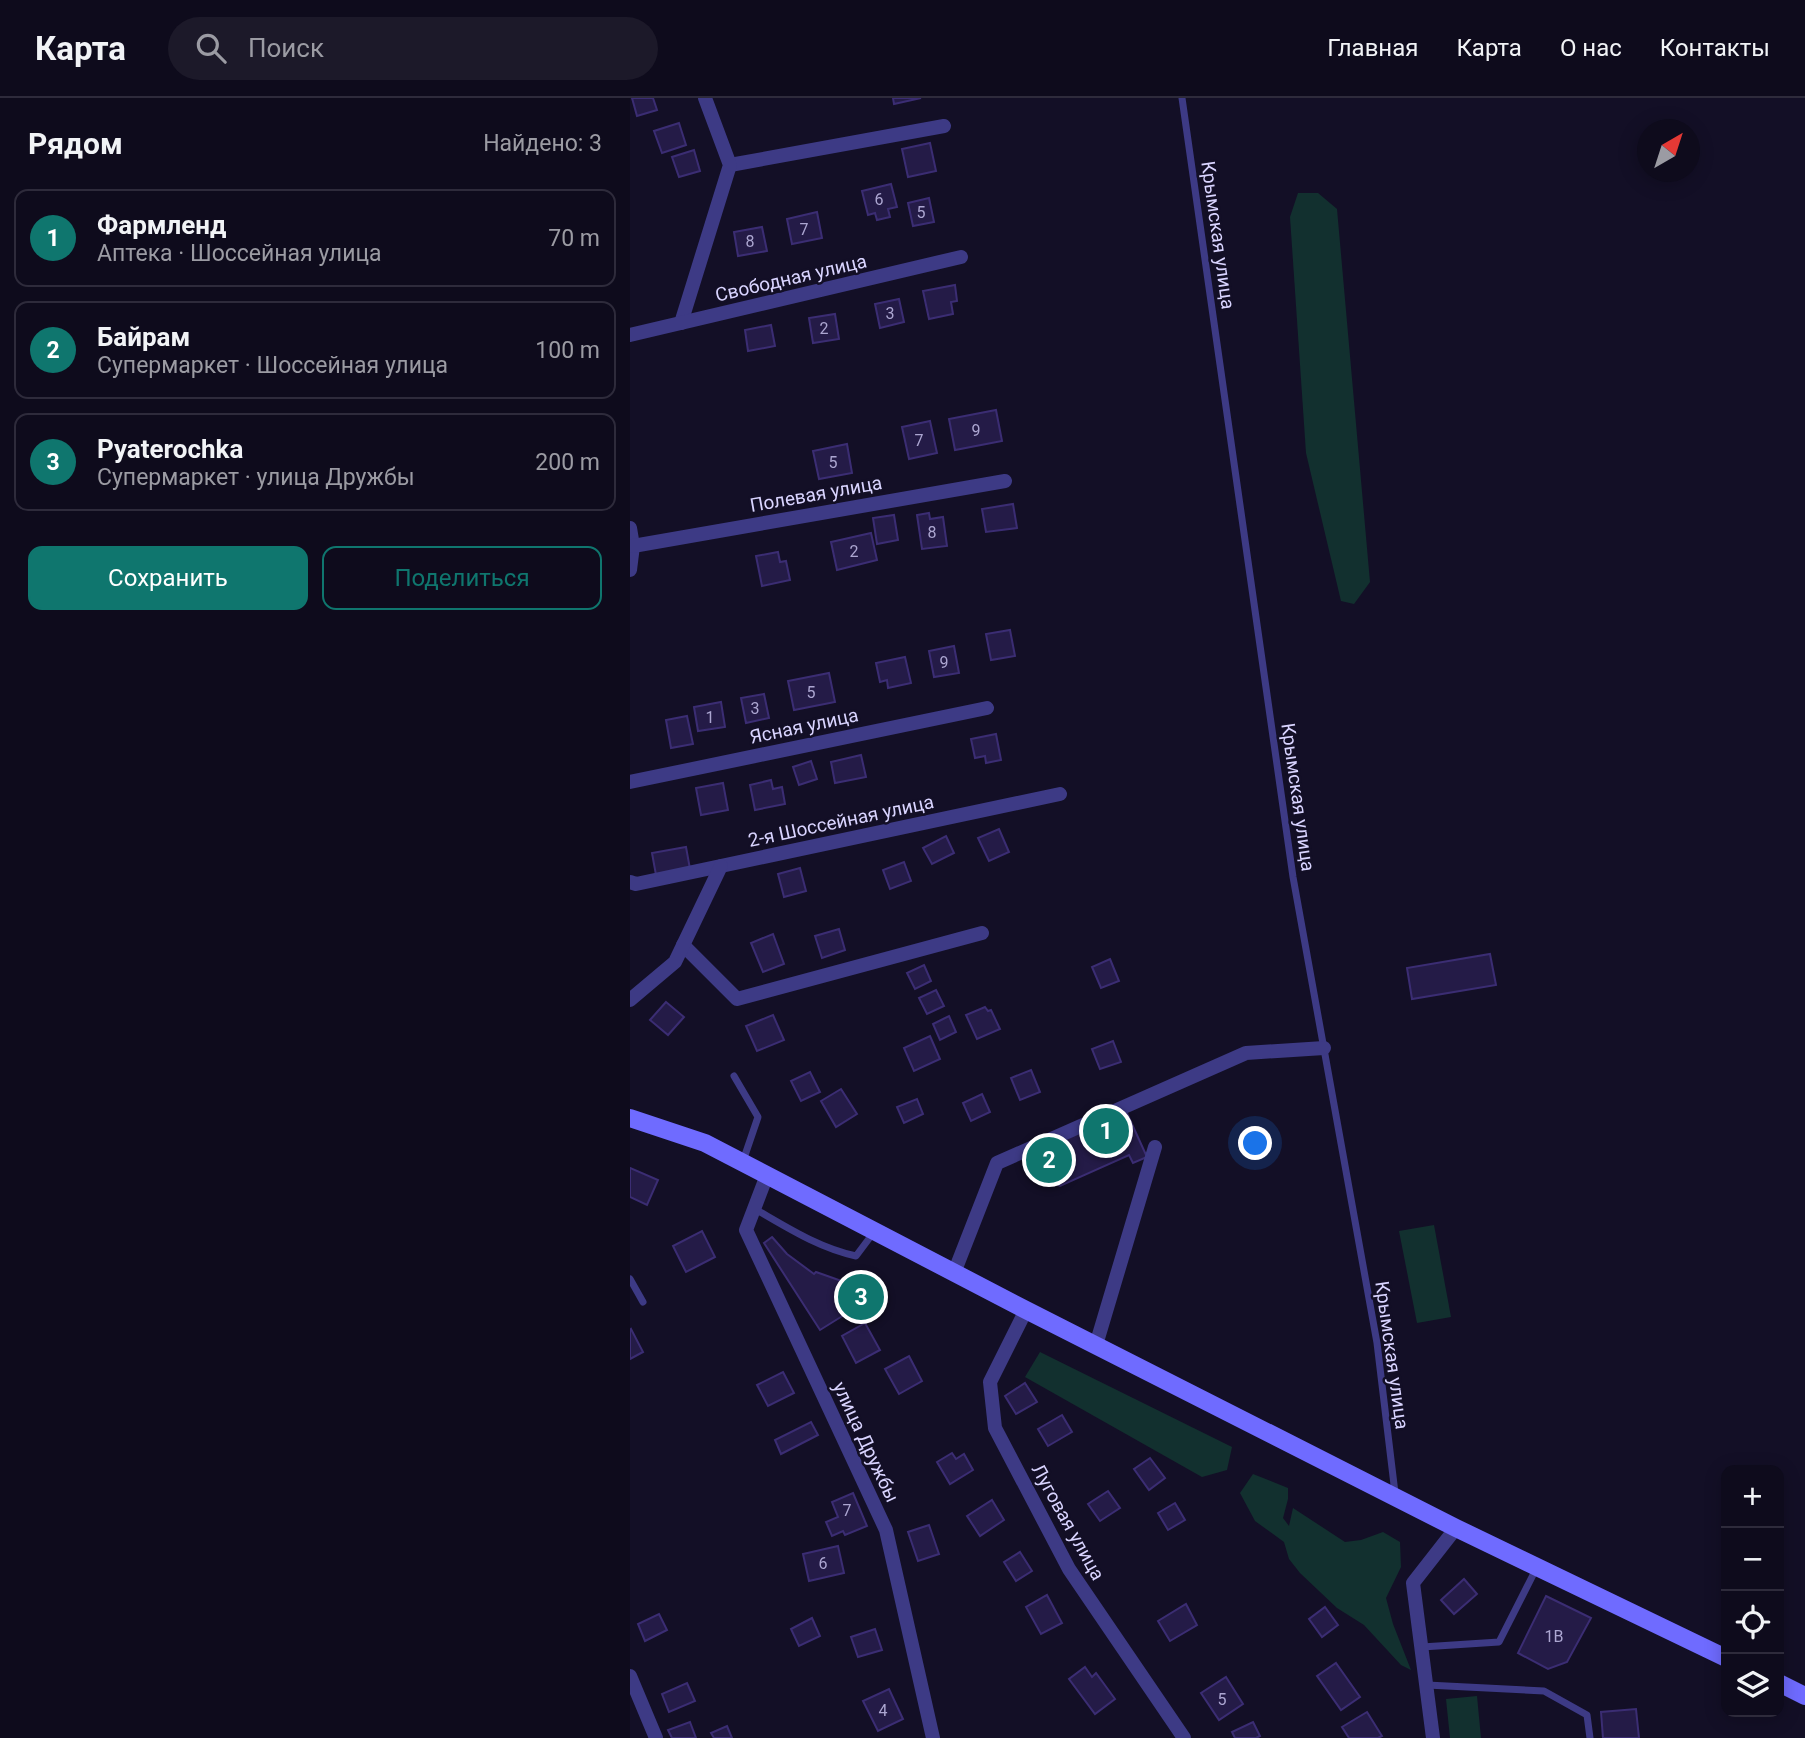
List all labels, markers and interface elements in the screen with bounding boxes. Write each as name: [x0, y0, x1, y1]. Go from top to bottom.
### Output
search box: [168, 17, 658, 80]
text: Карта: [35, 29, 126, 68]
icon: search: [192, 29, 230, 67]
text: Поиск: [248, 33, 324, 63]
text: Главная: [1327, 34, 1418, 62]
text: Карта: [1456, 34, 1522, 62]
text: О нас: [1560, 34, 1622, 62]
text: Контакты: [1660, 34, 1770, 62]
north arrow: [1637, 119, 1700, 182]
text: Рядом: [28, 126, 123, 161]
text: Найдено: 3: [483, 130, 602, 157]
street label: Крымская улица: [1196, 159, 1240, 311]
house number: 6: [875, 190, 884, 209]
house number: 5: [917, 203, 926, 222]
text: Фармленд: [97, 210, 226, 240]
house number: 7: [800, 220, 809, 239]
text: 1: [46, 225, 60, 252]
text: 70 m: [548, 225, 600, 252]
house number: 8: [746, 232, 755, 251]
text: Аптека · Шоссейная улица: [97, 240, 382, 267]
street label: Свободная улица: [713, 249, 869, 307]
house number: 3: [886, 304, 895, 323]
house number: 2: [820, 319, 829, 338]
text: Байрам: [97, 322, 190, 352]
text: 2: [46, 337, 60, 364]
text: 100 m: [535, 337, 600, 364]
text: Супермаркет · Шоссейная улица: [97, 352, 448, 379]
house number: 9: [972, 421, 981, 440]
house number: 7: [915, 431, 924, 450]
text: Pyaterochka: [97, 434, 243, 464]
text: 3: [46, 449, 60, 476]
text: 200 m: [535, 449, 600, 476]
house number: 5: [829, 453, 838, 472]
text: Супермаркет · улица Дружбы: [97, 464, 415, 491]
street label: Полевая улица: [748, 471, 884, 517]
house number: 8: [928, 523, 937, 542]
house number: 2: [850, 542, 859, 561]
button: Сохранить: [28, 546, 308, 610]
button: Поделиться: [322, 546, 602, 610]
house number: 9: [940, 653, 949, 672]
house number: 5: [807, 683, 816, 702]
house number: 3: [751, 699, 760, 718]
street label: Ясная улица: [747, 703, 861, 749]
house number: 1: [706, 708, 715, 727]
street label: Крымская улица: [1276, 721, 1320, 873]
street label: 2-я Шоссейная улица: [746, 790, 936, 852]
pin: 1: [1083, 1105, 1129, 1157]
your location: [1238, 1126, 1272, 1160]
pin: 2: [1026, 1134, 1072, 1186]
pin: 3: [838, 1271, 884, 1323]
street label: Крымская улица: [1370, 1279, 1414, 1431]
street label: улица Дружбы: [828, 1378, 904, 1506]
street label: Луговая улица: [1027, 1460, 1109, 1584]
map controls: [1721, 1465, 1784, 1717]
button: +: [1721, 1465, 1784, 1528]
house number: 7: [843, 1501, 852, 1520]
button: −: [1721, 1528, 1784, 1591]
house number: 6: [819, 1554, 828, 1573]
button: locate: [1721, 1591, 1784, 1654]
house number: 1В: [1545, 1627, 1564, 1646]
button: layers: [1721, 1654, 1784, 1717]
house number: 5: [1218, 1690, 1227, 1709]
house number: 4: [879, 1701, 888, 1720]

